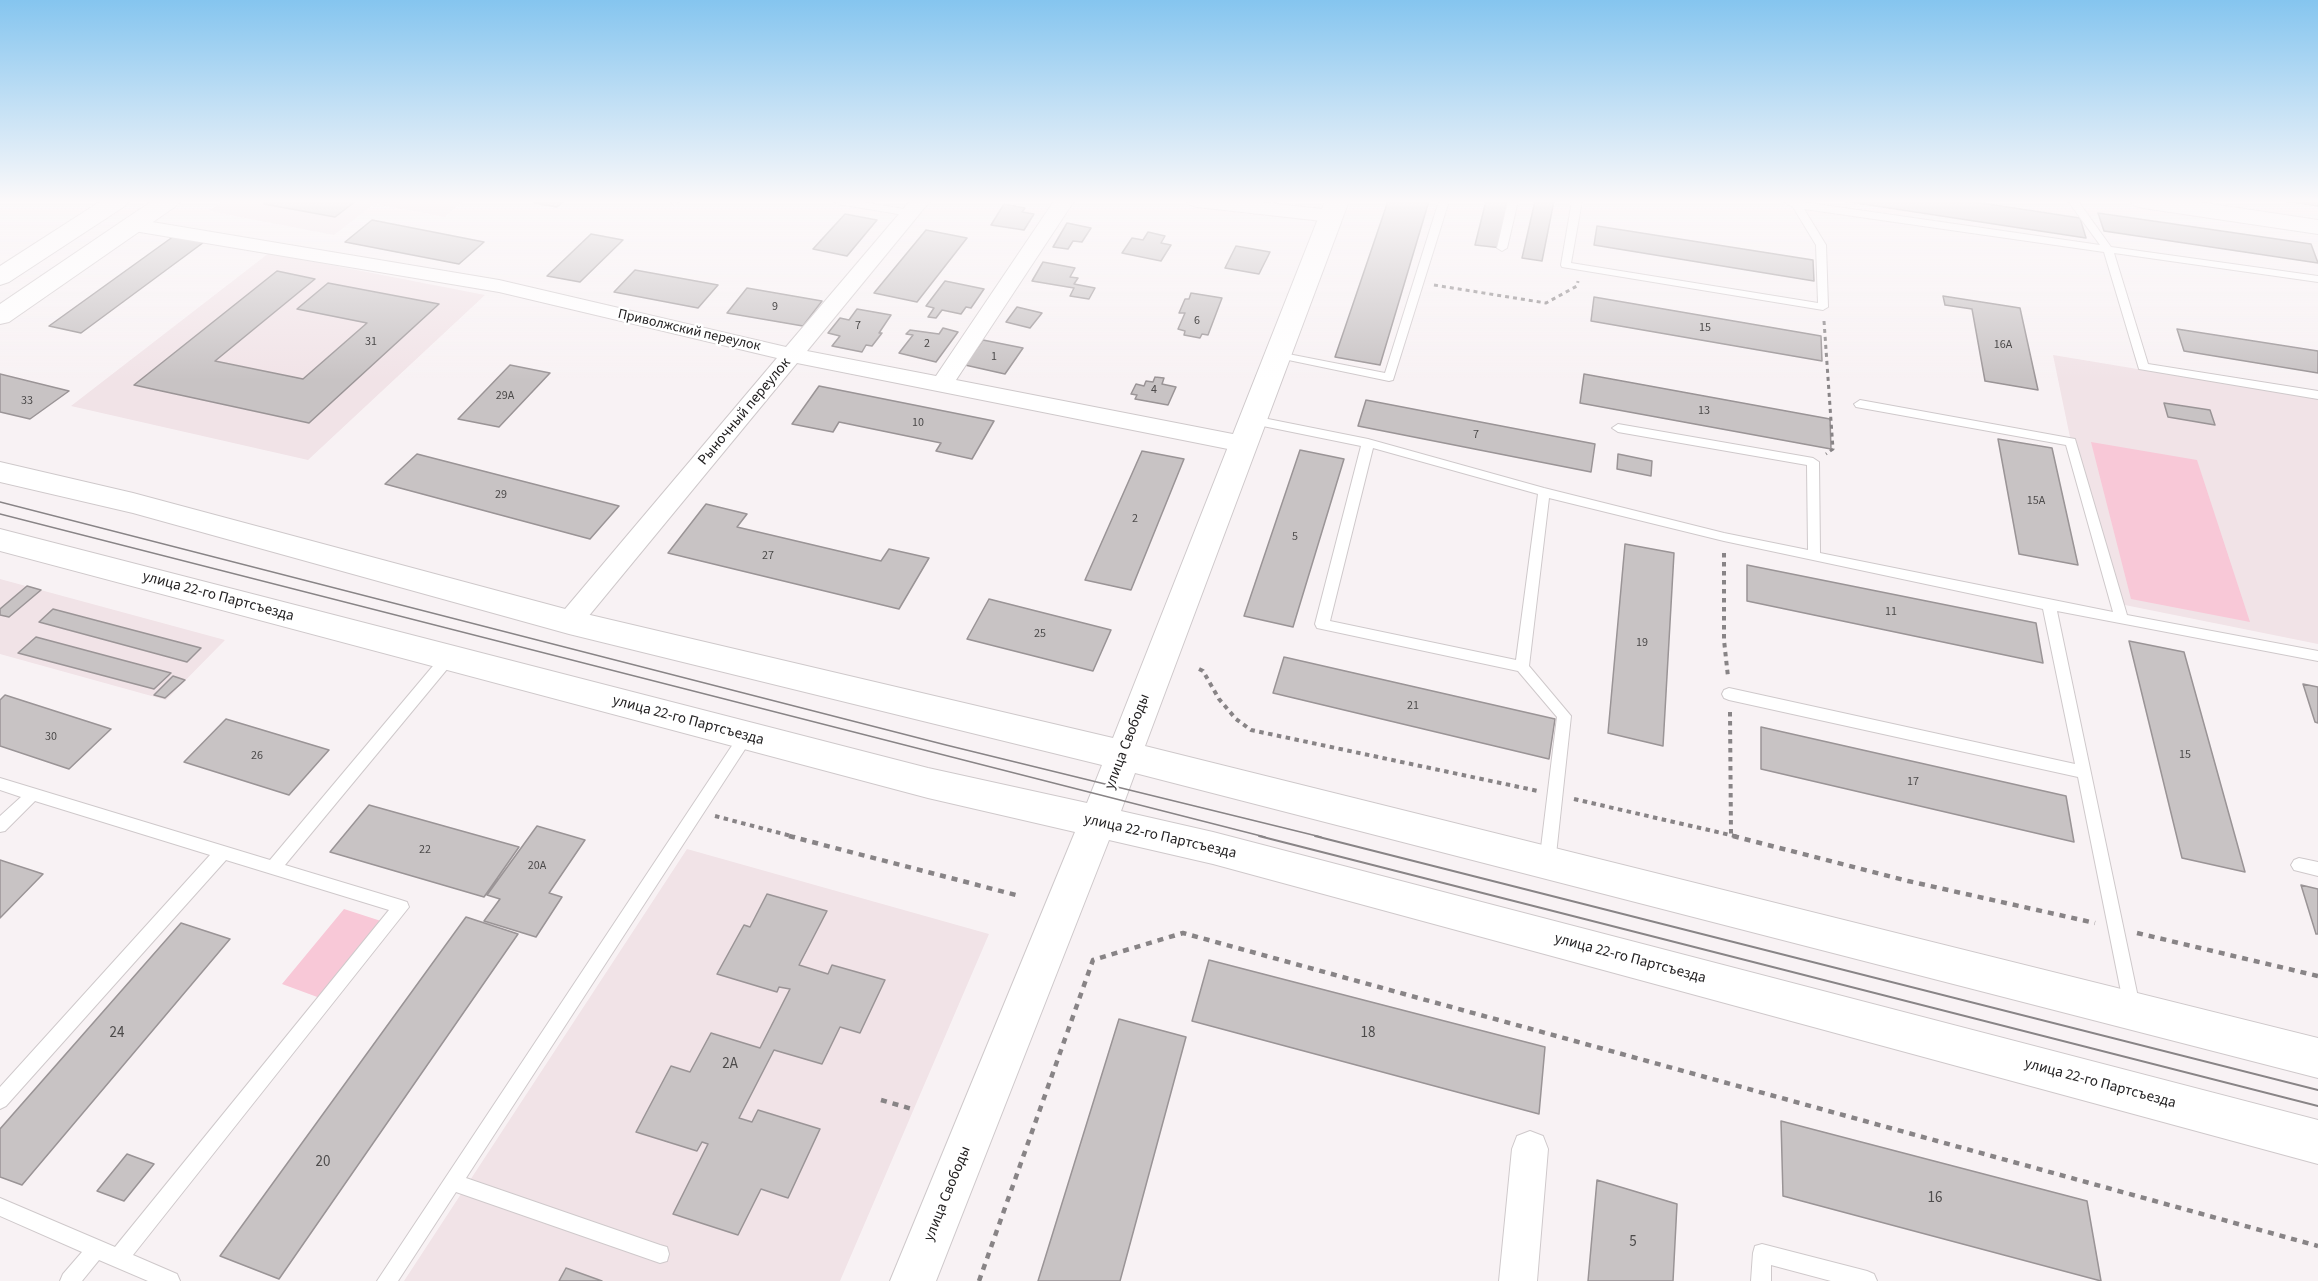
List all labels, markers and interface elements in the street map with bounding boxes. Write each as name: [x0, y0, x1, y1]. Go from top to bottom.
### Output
house number: 9: [772, 300, 778, 314]
street label: Приволжский переулок: [616, 306, 762, 356]
house number: 6: [1194, 314, 1200, 328]
house number: 7: [855, 319, 861, 333]
house number: 15: [1699, 321, 1711, 335]
house number: 31: [365, 335, 377, 349]
house number: 2: [924, 337, 930, 351]
house number: 16А: [1994, 338, 2012, 352]
house number: 1: [991, 350, 997, 364]
street label: Рыночный переулок: [695, 355, 795, 469]
house number: 4: [1151, 383, 1157, 397]
house number: 29А: [496, 389, 514, 403]
house number: 33: [21, 394, 33, 408]
house number: 13: [1698, 404, 1710, 418]
house number: 10: [912, 416, 924, 430]
house number: 7: [1473, 428, 1479, 442]
house number: 29: [495, 488, 507, 502]
house number: 15А: [2027, 494, 2045, 508]
house number: 2: [1132, 512, 1138, 526]
house number: 5: [1292, 530, 1298, 544]
house number: 27: [762, 549, 774, 563]
street label: улица 22-го Партсъезда: [140, 568, 296, 626]
house number: 11: [1885, 605, 1897, 619]
house number: 25: [1034, 627, 1046, 641]
house number: 19: [1636, 636, 1648, 650]
street label: улица 22-го Партсъезда: [610, 692, 766, 750]
street label: улица Свободы: [1101, 692, 1155, 792]
house number: 21: [1407, 699, 1419, 713]
house number: 30: [45, 730, 57, 744]
house number: 15: [2179, 748, 2191, 762]
house number: 26: [251, 749, 263, 763]
house number: 17: [1907, 775, 1919, 789]
street label: улица 22-го Партсъезда: [1082, 811, 1238, 863]
house number: 22: [419, 843, 431, 857]
house number: 20А: [528, 859, 546, 873]
street label: улица 22-го Партсъезда: [1552, 930, 1708, 988]
house number: 24: [110, 1025, 124, 1043]
house number: 18: [1361, 1025, 1375, 1043]
street label: улица 22-го Партсъезда: [2022, 1055, 2178, 1113]
house number: 2А: [722, 1056, 738, 1074]
street label: улица Свободы: [921, 1144, 975, 1244]
house number: 20: [316, 1154, 330, 1172]
house number: 16: [1928, 1190, 1942, 1208]
house number: 5: [1629, 1234, 1637, 1252]

